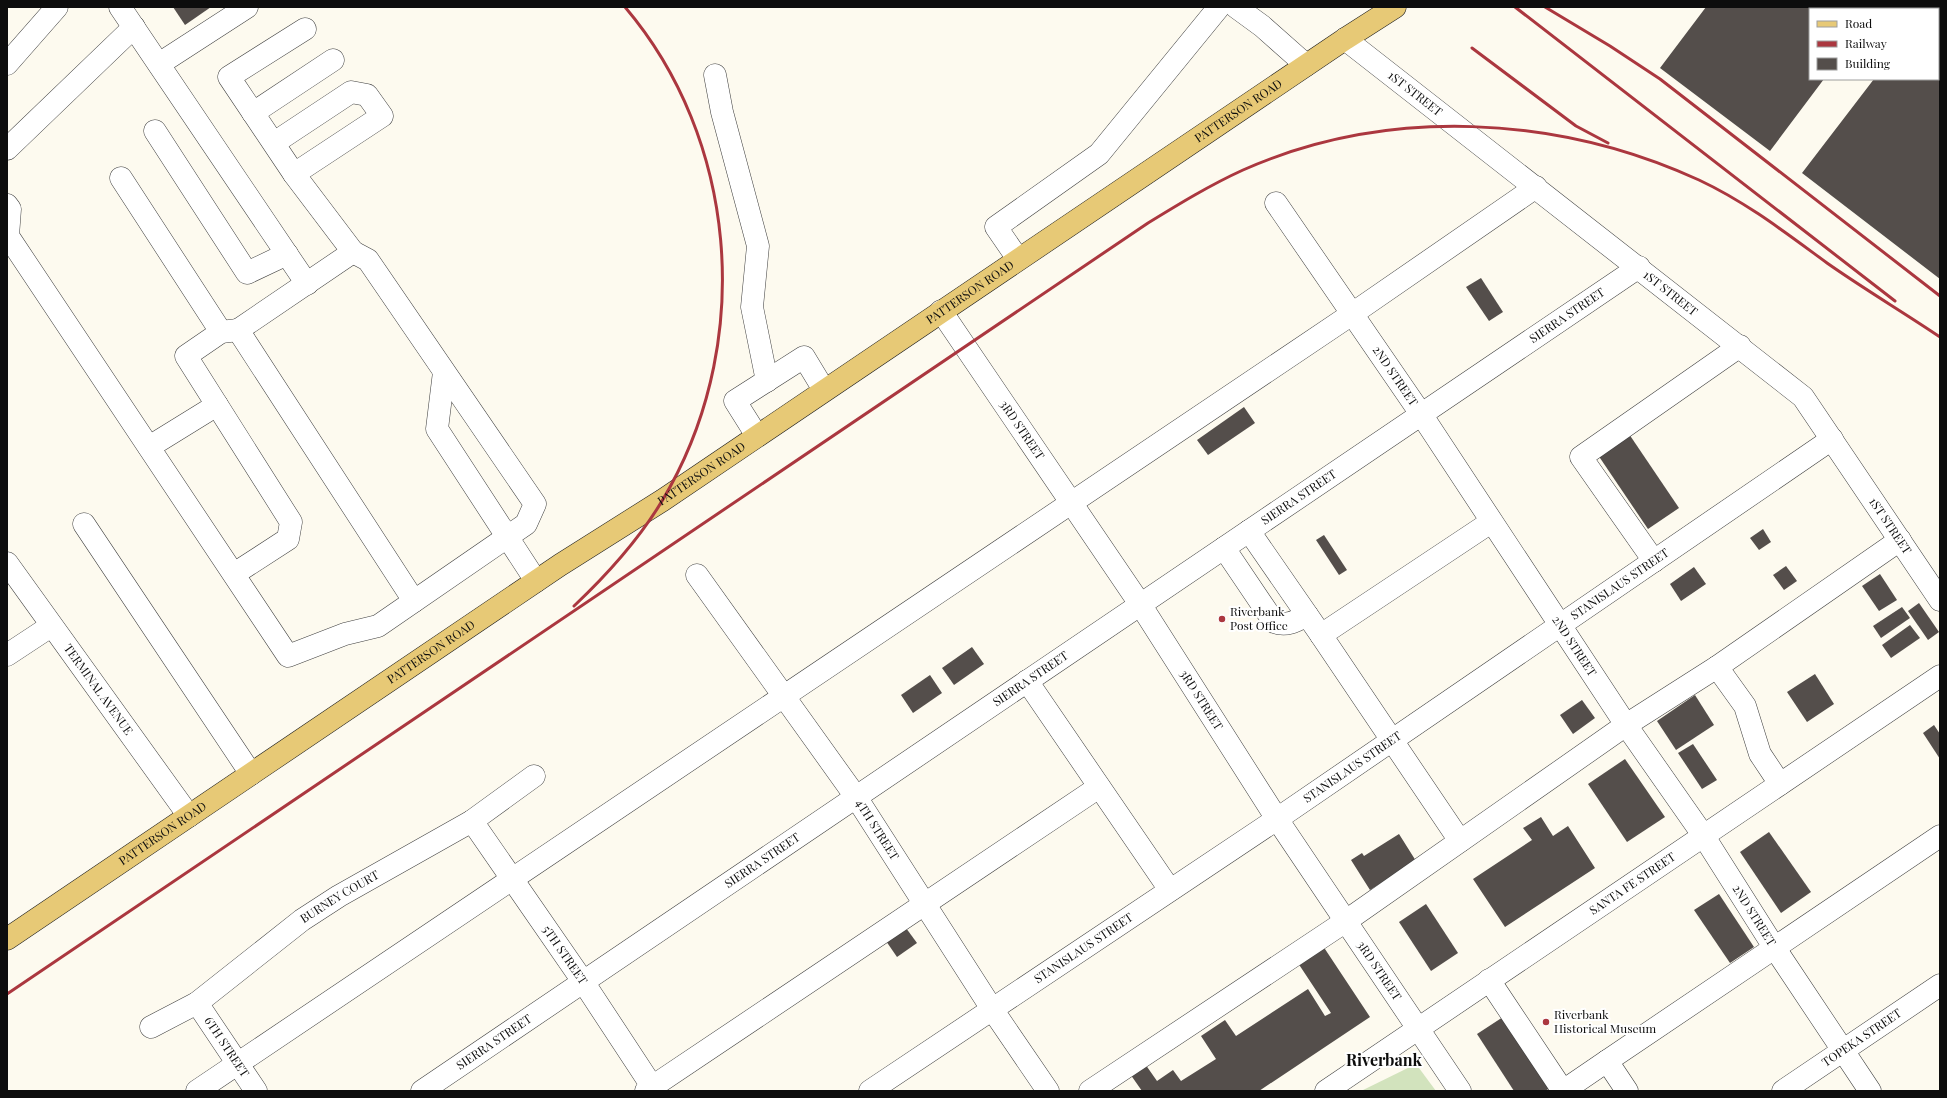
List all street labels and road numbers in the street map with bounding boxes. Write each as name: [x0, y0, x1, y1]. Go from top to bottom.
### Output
street label: 1ST STREET: [1385, 67, 1447, 120]
street label: PATTERSON ROAD: [1191, 75, 1285, 146]
street label: PATTERSON ROAD: [922, 256, 1017, 327]
street label: 1ST STREET: [1641, 266, 1702, 319]
street label: SIERRA STREET: [1526, 283, 1608, 346]
street label: 2ND STREET: [1369, 342, 1422, 409]
street label: 3RD STREET: [997, 397, 1049, 463]
street label: PATTERSON ROAD: [654, 437, 748, 508]
street label: SIERRA STREET: [1258, 465, 1340, 528]
street label: 1ST STREET: [1866, 494, 1916, 557]
street label: STANISLAUS STREET: [1567, 544, 1672, 623]
street label: 2ND STREET: [1549, 612, 1601, 680]
street label: PATTERSON ROAD: [384, 616, 478, 687]
street label: TERMINAL AVENUE: [61, 640, 137, 738]
street label: SIERRA STREET: [989, 647, 1071, 709]
street label: 3RD STREET: [1177, 666, 1227, 733]
street label: STANISLAUS STREET: [1300, 727, 1405, 806]
street label: 4TH STREET: [852, 796, 904, 863]
street label: PATTERSON ROAD: [115, 797, 209, 868]
street label: SIERRA STREET: [721, 828, 803, 891]
street label: SANTA FE STREET: [1586, 848, 1679, 918]
street label: BURNEY COURT: [297, 866, 382, 926]
street label: 2ND STREET: [1729, 881, 1781, 949]
street label: STANISLAUS STREET: [1031, 908, 1136, 986]
street label: 5TH STREET: [540, 922, 592, 987]
street label: 3RD STREET: [1354, 937, 1406, 1004]
street label: TOPEKA STREET: [1818, 1004, 1905, 1070]
street label: SIERRA STREET: [453, 1010, 535, 1073]
street label: 6TH STREET: [201, 1013, 254, 1080]

